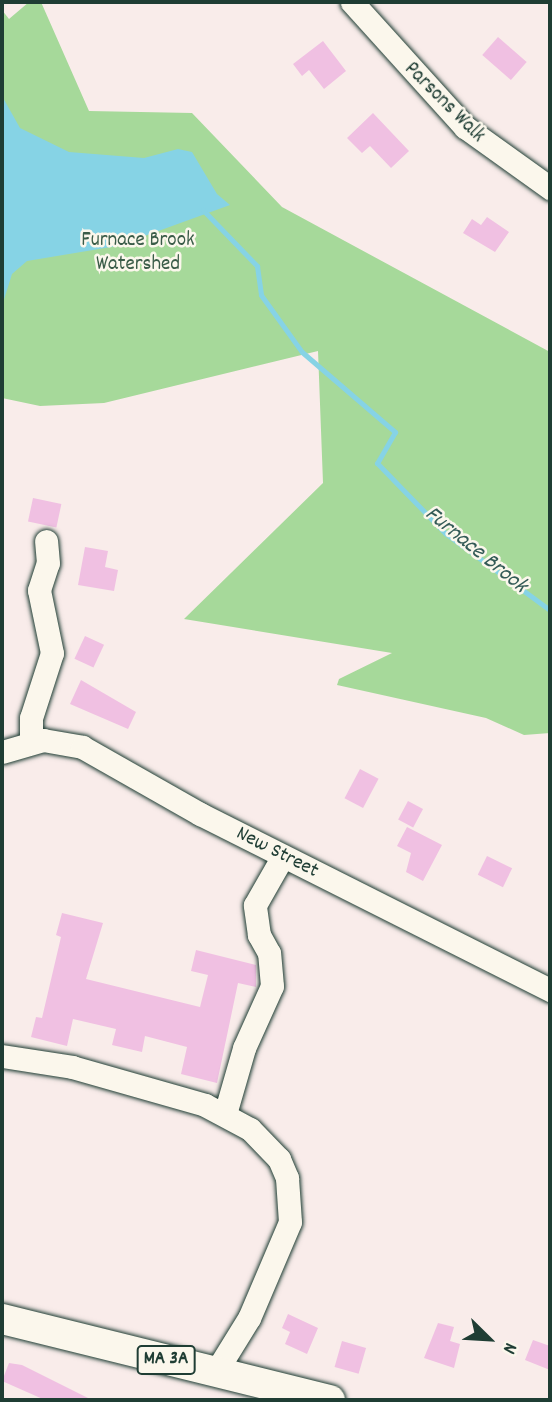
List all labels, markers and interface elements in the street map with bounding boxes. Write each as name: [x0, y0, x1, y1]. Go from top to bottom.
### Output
street label: Parsons Walk: [398, 57, 490, 149]
park label: Furnace Brook Watershed: [81, 228, 195, 278]
water label: Furnace Brook: [418, 501, 532, 601]
street label: New Street: [232, 822, 322, 884]
north arrow: [454, 1304, 524, 1374]
text: N: [494, 1338, 523, 1358]
road number: MA 3A: [136, 1344, 196, 1376]

